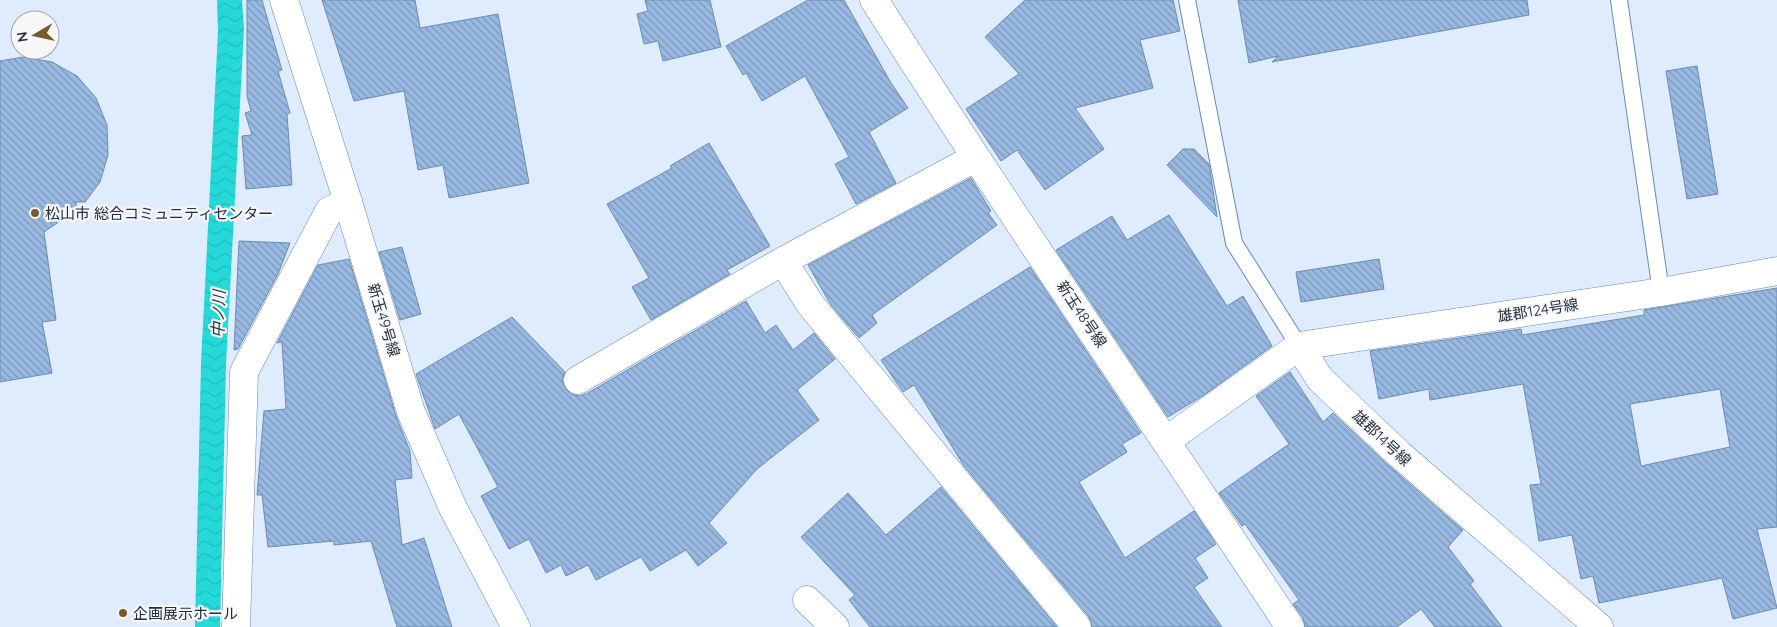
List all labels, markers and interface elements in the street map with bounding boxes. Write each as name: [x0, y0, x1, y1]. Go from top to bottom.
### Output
north arrow: [10, 10, 60, 60]
text: N: [12, 31, 32, 44]
place label: 松山市 総合コミュニティセンター: [45, 204, 273, 223]
marker: 松山市 総合コミュニティセンター: [29, 207, 41, 219]
street label: 新玉48号線: [1053, 277, 1111, 351]
street label: 新玉49号線: [364, 281, 404, 359]
water label: 中ノ川: [207, 288, 229, 338]
street label: 雄郡124号線: [1496, 294, 1580, 326]
street label: 雄郡14号線: [1349, 406, 1415, 470]
place label: 企画展示ホール: [133, 604, 238, 623]
marker: 企画展示ホール: [117, 607, 129, 619]

